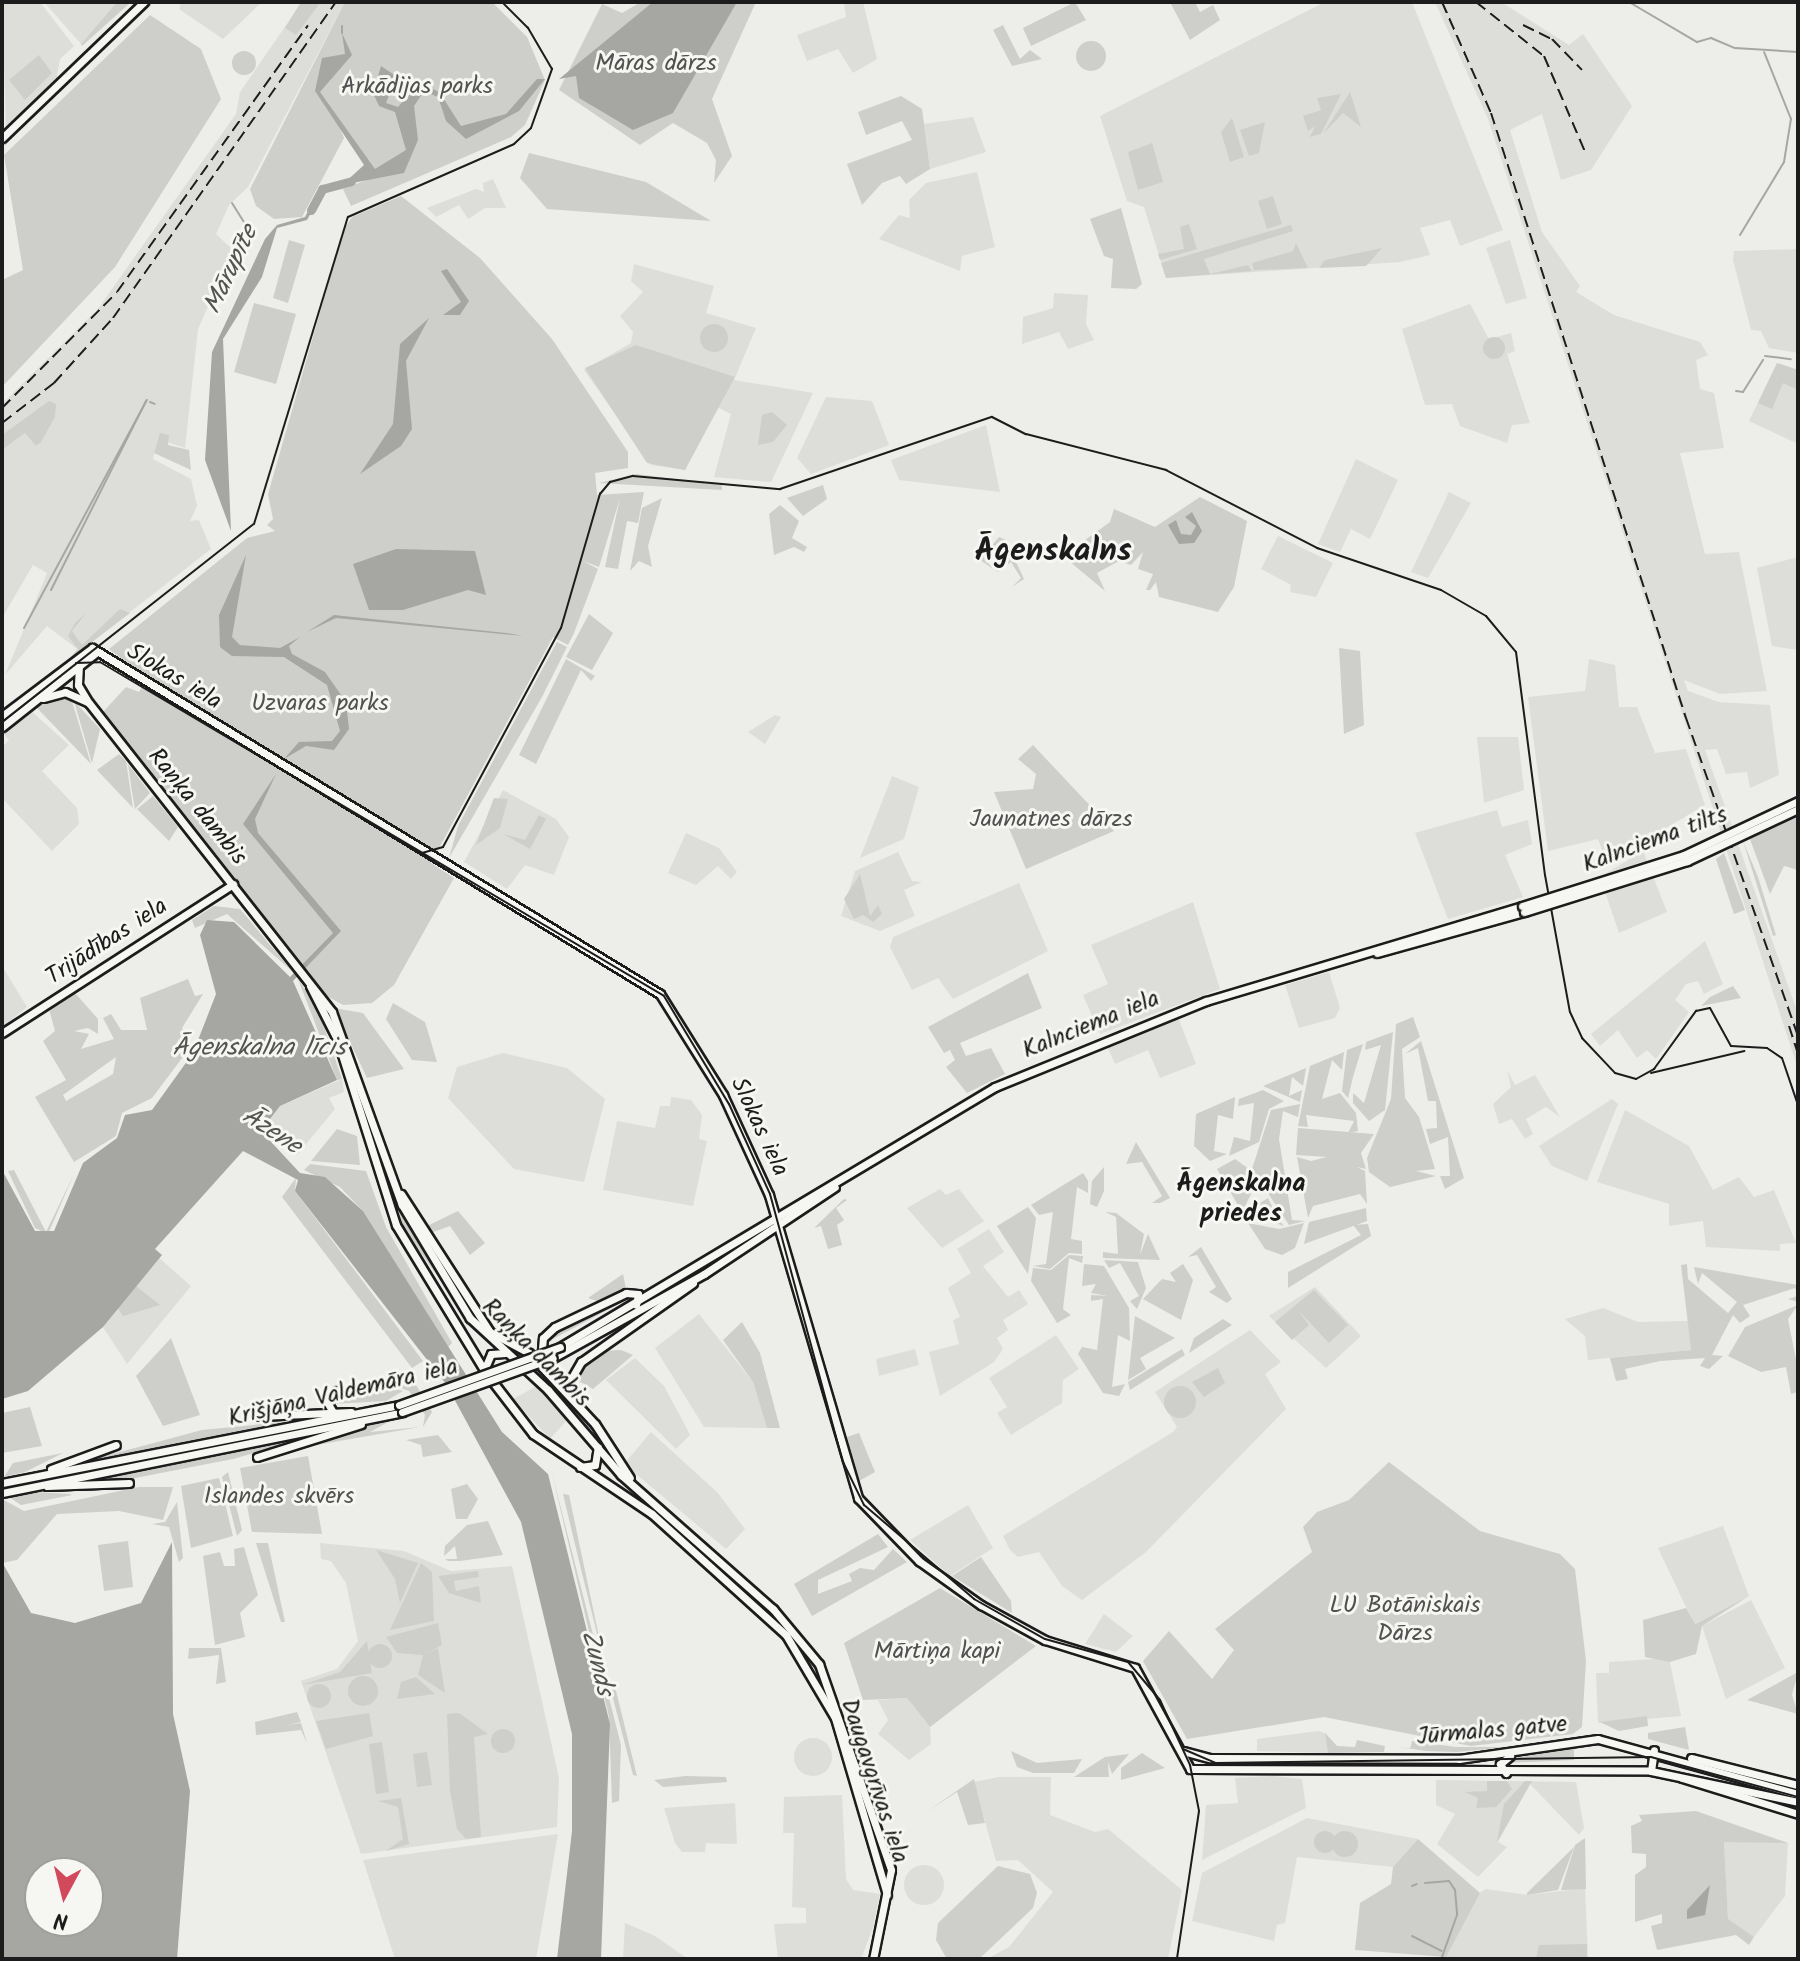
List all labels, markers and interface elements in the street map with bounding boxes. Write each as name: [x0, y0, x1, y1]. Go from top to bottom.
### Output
park label: Māras dārzs: [595, 50, 717, 78]
park label: Arkādijas parks: [341, 73, 493, 101]
water label: Mārupīte: [198, 221, 266, 319]
district label: Āgenskalns: [974, 533, 1132, 571]
street label: Slokas iela: [121, 637, 227, 717]
park label: Uzvaras parks: [251, 690, 389, 718]
street label: Raņķa dambis: [141, 743, 253, 871]
street label: Kalnciema tilts: [1579, 801, 1731, 879]
park label: Jaunatnes dārzs: [970, 806, 1132, 834]
street label: Trijādības iela: [41, 892, 173, 992]
street label: Kalnciema iela: [1018, 985, 1164, 1065]
water label: Āgenskalna līcis: [172, 1033, 346, 1065]
street label: Slokas iela: [724, 1073, 794, 1181]
water label: Āzene: [235, 1101, 307, 1163]
district label: Āgenskalna priedes: [1177, 1169, 1305, 1230]
street label: Raņķa dambis: [476, 1293, 596, 1413]
street label: Krišjāņa Valdemāra iela: [225, 1353, 461, 1433]
park label: Islandes skvērs: [204, 1483, 354, 1511]
park label: LU Botāniskais Dārzs: [1329, 1592, 1481, 1648]
water label: Zunds: [573, 1627, 619, 1699]
park label: Mārtiņa kapi: [874, 1638, 1000, 1666]
street label: Daugavgrīvas iela: [834, 1695, 914, 1867]
street label: Jūrmalas gatve: [1416, 1710, 1568, 1752]
north arrow: [24, 1857, 104, 1937]
text: N: [52, 1901, 70, 1938]

